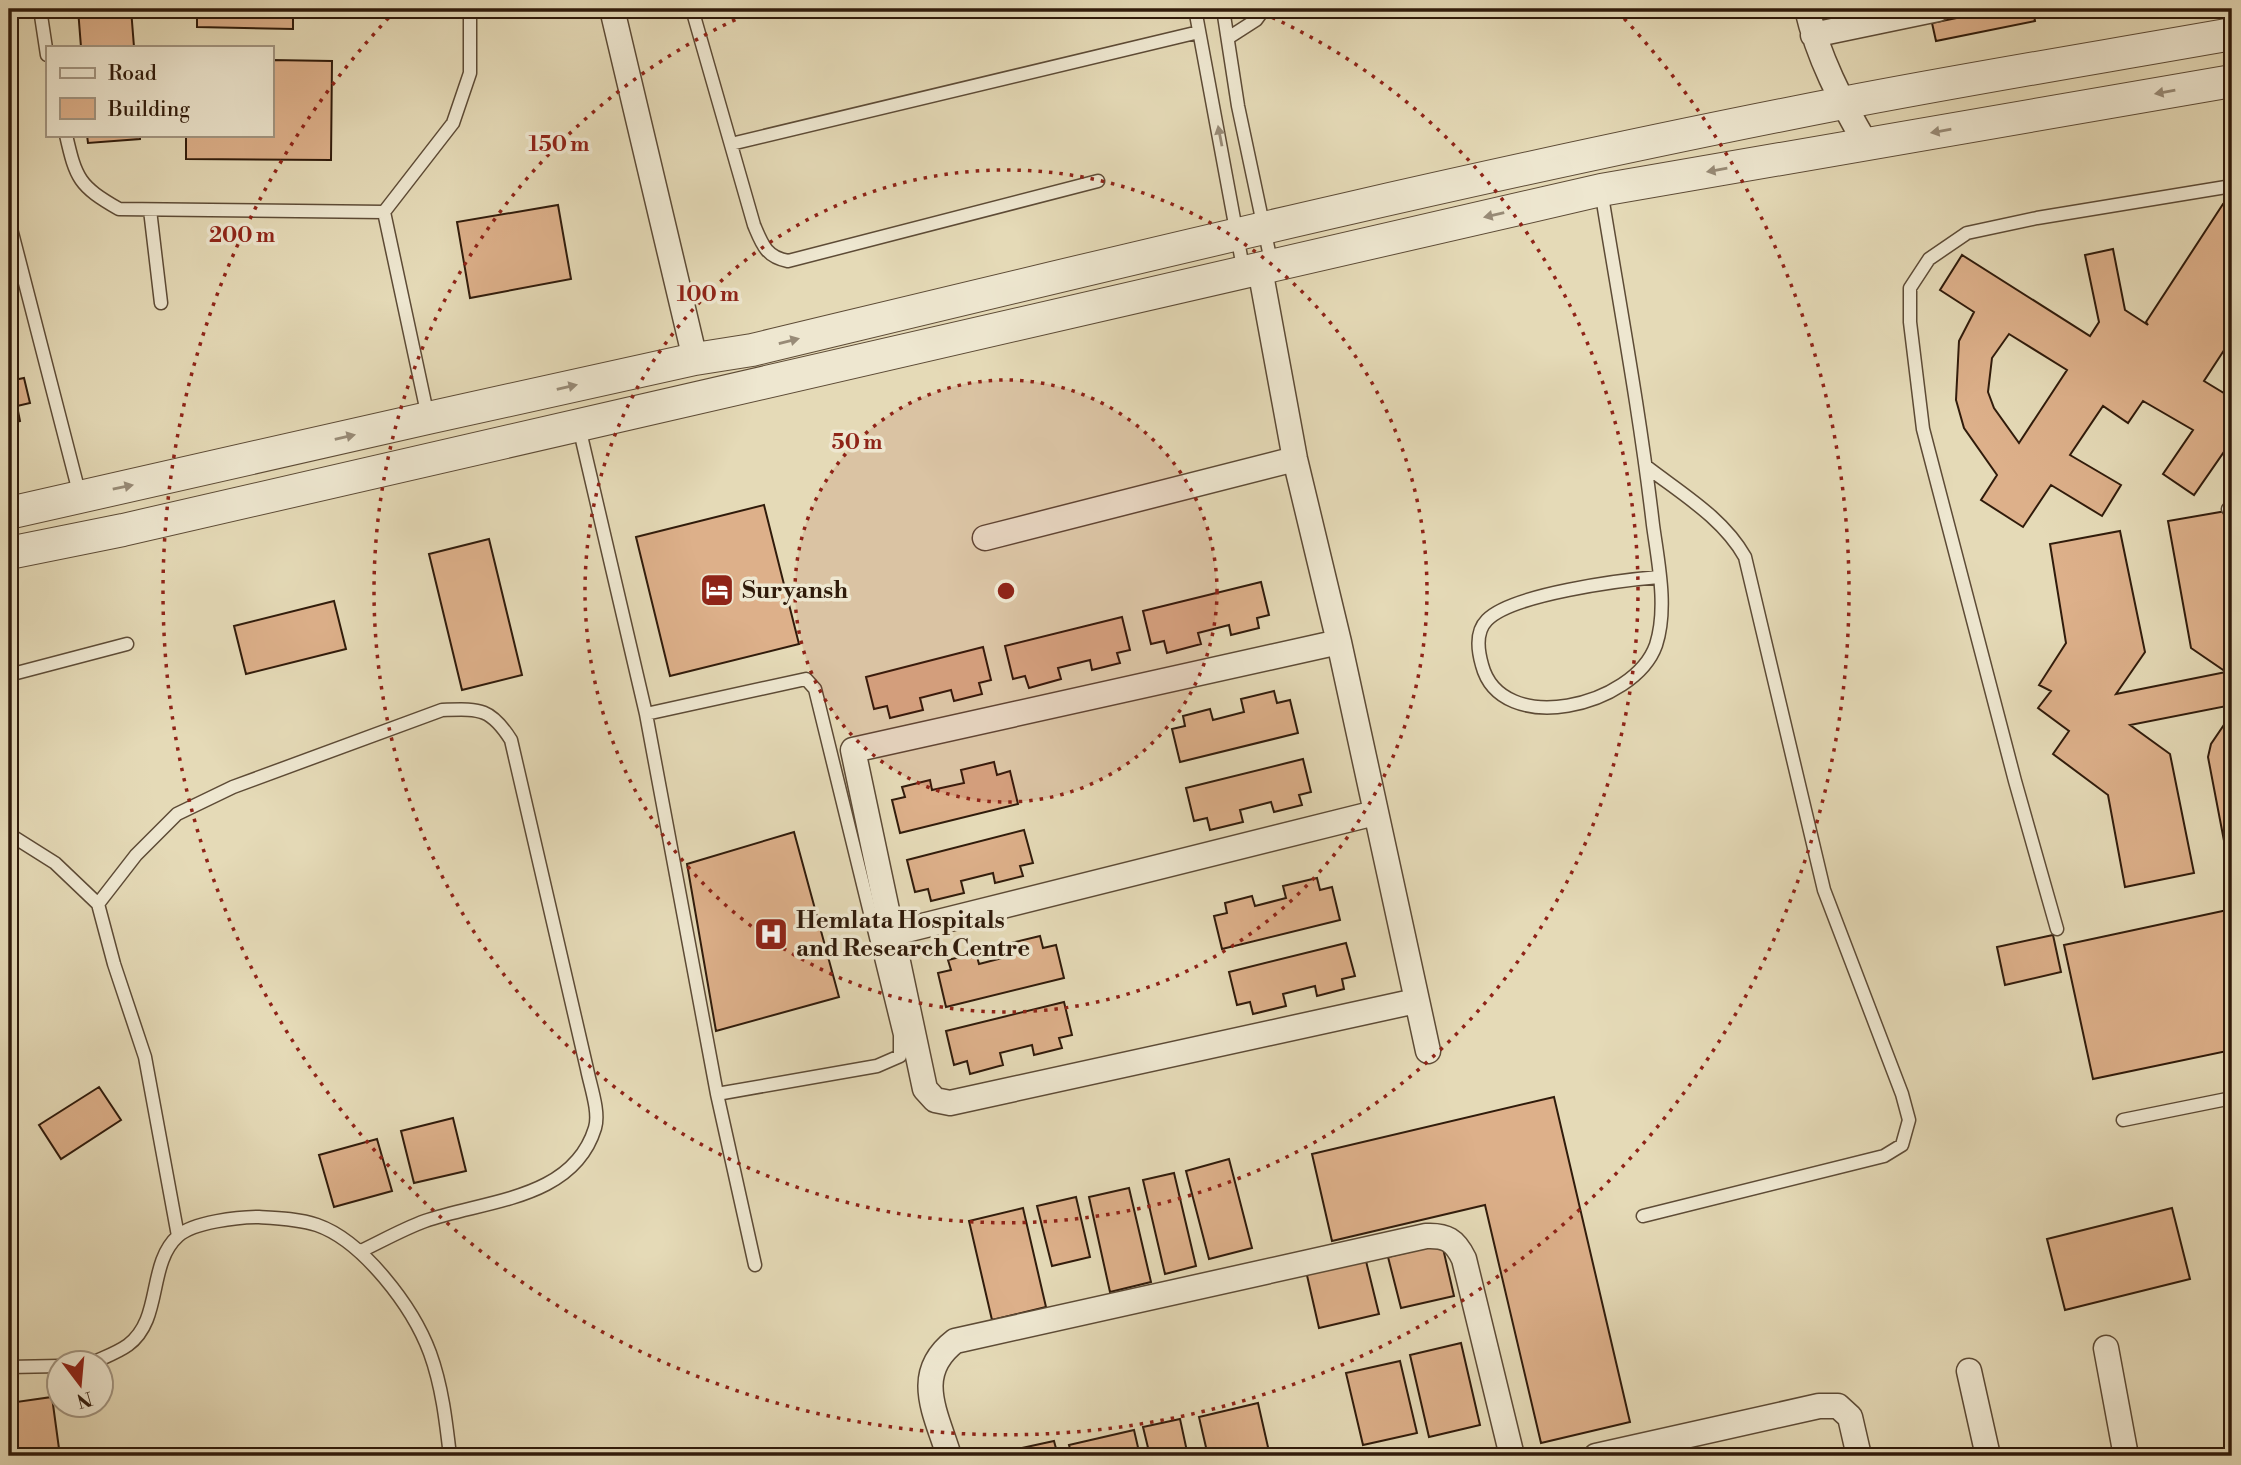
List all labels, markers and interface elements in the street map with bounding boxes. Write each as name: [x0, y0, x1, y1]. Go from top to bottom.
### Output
legend: [46, 46, 273, 136]
text: Road: [108, 61, 157, 87]
one-way arrow: [2154, 87, 2176, 98]
text: Building: [107, 97, 190, 123]
one-way arrow: [1214, 125, 1225, 147]
one-way arrow: [1930, 126, 1952, 137]
text: 150 m: [529, 132, 589, 158]
one-way arrow: [1706, 165, 1728, 176]
one-way arrow: [1483, 209, 1505, 220]
text: 200 m: [209, 223, 275, 249]
text: 100 m: [677, 282, 739, 308]
one-way arrow: [779, 335, 801, 346]
one-way arrow: [556, 382, 578, 393]
text: 50 m: [832, 430, 882, 456]
one-way arrow: [334, 431, 356, 442]
one-way arrow: [112, 481, 134, 492]
hotel icon: Suryansh: [698, 571, 736, 609]
place label: Suryansh: [742, 576, 848, 606]
centre of rings: [994, 579, 1018, 603]
place label: Hemlata Hospitals and Research Centre: [796, 906, 1030, 964]
hospital icon: Hemlata Hospitals and Research Centre: [752, 915, 790, 953]
north arrow: [46, 1350, 116, 1420]
text: N: [74, 1386, 95, 1413]

